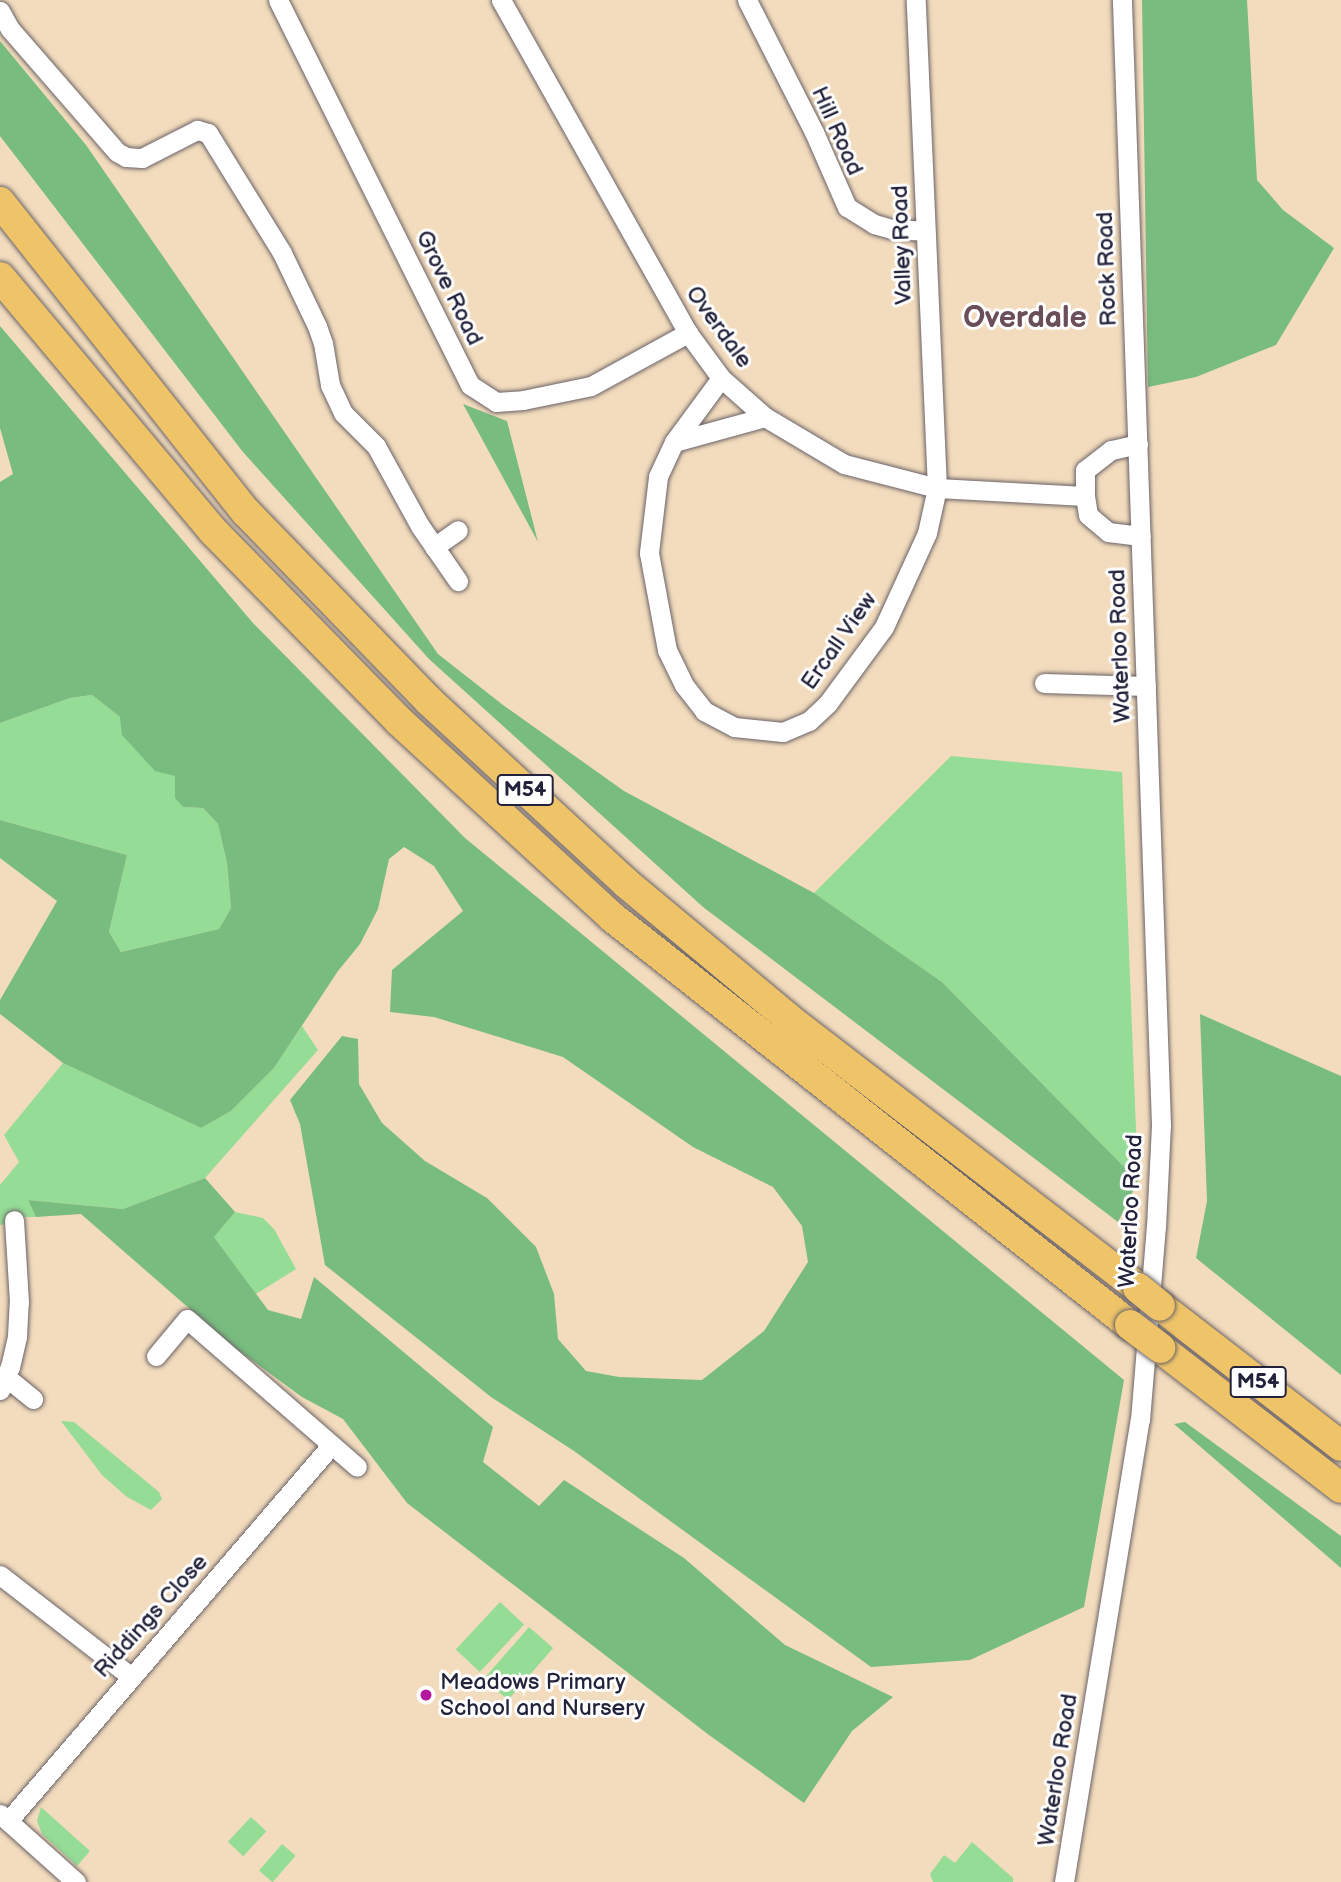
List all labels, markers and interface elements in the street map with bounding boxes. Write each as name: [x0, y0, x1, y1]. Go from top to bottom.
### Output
street label: Hill Road: [805, 82, 869, 180]
street label: Valley Road: [886, 184, 918, 306]
street label: Rock Road: [1091, 211, 1123, 327]
street label: Grove Road: [409, 226, 489, 350]
street label: Overdale: [680, 281, 758, 373]
district label: Overdale: [963, 300, 1087, 336]
street label: Waterloo Road: [1104, 569, 1136, 723]
street label: Ercall View: [795, 587, 883, 695]
road number: M54: [495, 772, 555, 808]
street label: Waterloo Road: [1113, 1133, 1149, 1289]
road number: M54: [1228, 1364, 1288, 1400]
street label: Riddings Close: [88, 1549, 214, 1683]
place label: Meadows Primary School and Nursery: [440, 1668, 645, 1722]
marker: Meadows Primary School and Nursery: [418, 1687, 434, 1703]
street label: Waterloo Road: [1032, 1692, 1084, 1848]

